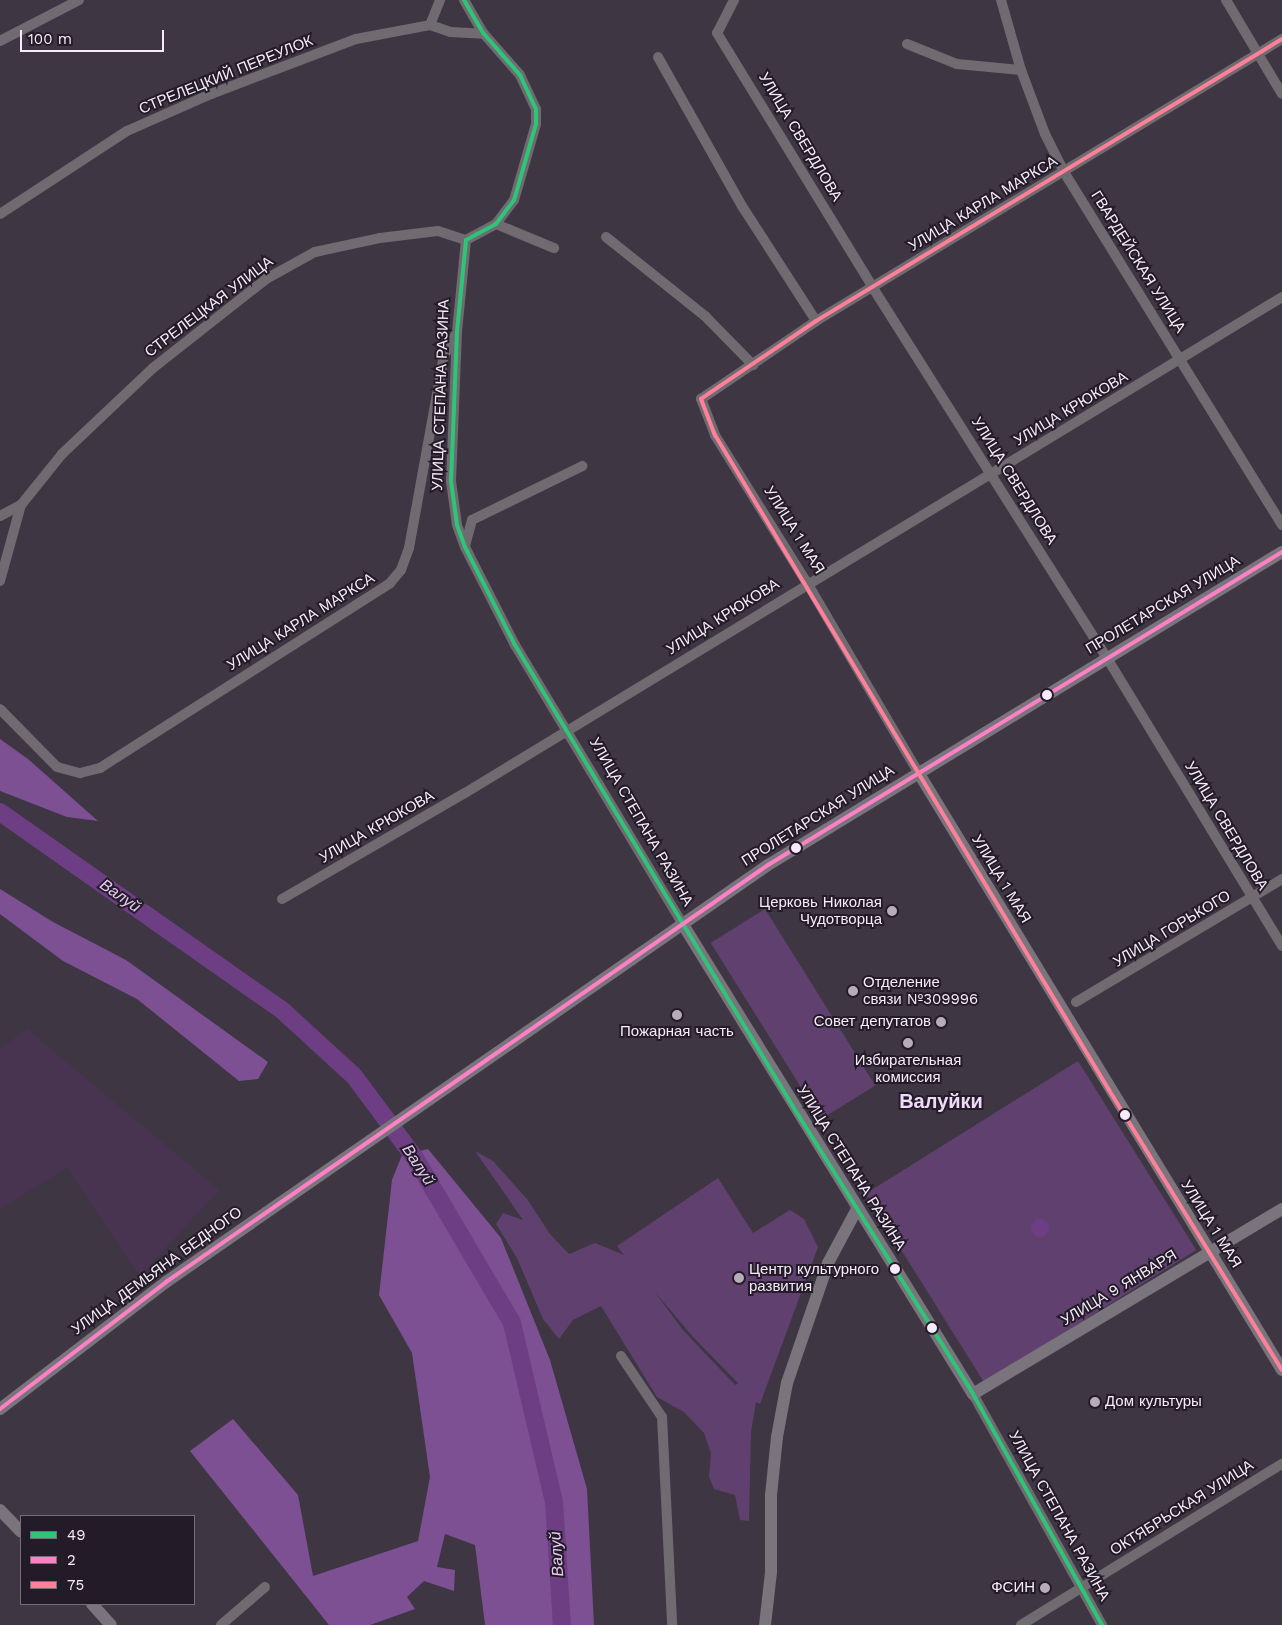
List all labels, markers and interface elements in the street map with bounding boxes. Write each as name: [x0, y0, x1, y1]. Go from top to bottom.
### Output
scale bar: [22, 20, 166, 52]
text: 100 m: [28, 30, 72, 48]
street label: СТРЕЛЕЦКИЙ ПЕРЕУЛОК: [136, 32, 316, 118]
street label: УЛИЦА СВЕРДЛОВА: [754, 69, 846, 205]
street label: УЛИЦА КАРЛА МАРКСА: [905, 152, 1061, 256]
street label: ГВАРДЕЙСКАЯ УЛИЦА: [1087, 188, 1189, 336]
street label: СТРЕЛЕЦКАЯ УЛИЦА: [141, 253, 277, 361]
street label: УЛИЦА СТЕПАНА РАЗИНА: [429, 299, 453, 491]
street label: УЛИЦА КРЮКОВА: [1011, 368, 1131, 450]
street label: УЛИЦА СВЕРДЛОВА: [967, 414, 1061, 548]
street label: УЛИЦА 1 МАЯ: [760, 483, 828, 577]
street label: ПРОЛЕТАРСКАЯ УЛИЦА: [1083, 552, 1243, 658]
street label: УЛИЦА КАРЛА МАРКСА: [224, 569, 378, 675]
street label: УЛИЦА КРЮКОВА: [663, 575, 783, 659]
unlabelled marker: [1042, 690, 1052, 700]
street label: УЛИЦА СТЕПАНА РАЗИНА: [585, 735, 697, 909]
street label: УЛИЦА СВЕРДЛОВА: [1180, 758, 1272, 894]
street label: ПРОЛЕТАРСКАЯ УЛИЦА: [738, 762, 898, 870]
street label: УЛИЦА КРЮКОВА: [316, 787, 438, 867]
street label: УЛИЦА 1 МАЯ: [967, 831, 1035, 927]
unlabelled marker: [791, 843, 801, 853]
water label: Валуй: [96, 875, 144, 917]
street label: УЛИЦА ГОРЬКОГО: [1110, 887, 1234, 971]
place label: Церковь Николая Чудотворца: [759, 893, 882, 928]
marker: Церковь Николая Чудотворца: [886, 905, 898, 917]
place label: Отделение связи №309996: [863, 973, 978, 1008]
marker: Отделение связи №309996: [847, 985, 859, 997]
marker: Пожарная часть: [671, 1009, 683, 1021]
place label: Совет депутатов: [814, 1013, 931, 1031]
marker: Совет депутатов: [935, 1016, 947, 1028]
place label: Пожарная часть: [620, 1023, 734, 1041]
marker: Избирательная комиссия: [902, 1037, 914, 1049]
place label: Избирательная комиссия: [855, 1051, 961, 1086]
street label: УЛИЦА СТЕПАНА РАЗИНА: [793, 1082, 909, 1254]
district label: Валуйки: [899, 1089, 983, 1113]
unlabelled marker: [1120, 1110, 1130, 1120]
water label: Валуй: [398, 1141, 438, 1189]
street label: УЛИЦА 1 МАЯ: [1177, 1177, 1245, 1271]
street label: УЛИЦА ДЕМЬЯНА БЕДНОГО: [68, 1203, 246, 1339]
street label: УЛИЦА 9 ЯНВАРЯ: [1058, 1246, 1180, 1330]
place label: Центр культурного развития: [749, 1260, 879, 1295]
unlabelled marker: [890, 1264, 900, 1274]
marker: Центр культурного развития: [733, 1272, 745, 1284]
unlabelled marker: [927, 1323, 937, 1333]
place label: Дом культуры: [1105, 1393, 1202, 1411]
marker: Дом культуры: [1089, 1396, 1101, 1408]
street label: УЛИЦА СТЕПАНА РАЗИНА: [1005, 1428, 1113, 1604]
street label: ОКТЯБРЬСКАЯ УЛИЦА: [1107, 1456, 1257, 1560]
legend: [20, 1515, 195, 1605]
text: 49: [67, 1526, 85, 1544]
water label: Валуй: [546, 1531, 568, 1577]
text: 2: [67, 1551, 76, 1569]
text: 75: [67, 1576, 84, 1594]
place label: ФСИН: [991, 1579, 1035, 1597]
marker: ФСИН: [1039, 1582, 1051, 1594]

